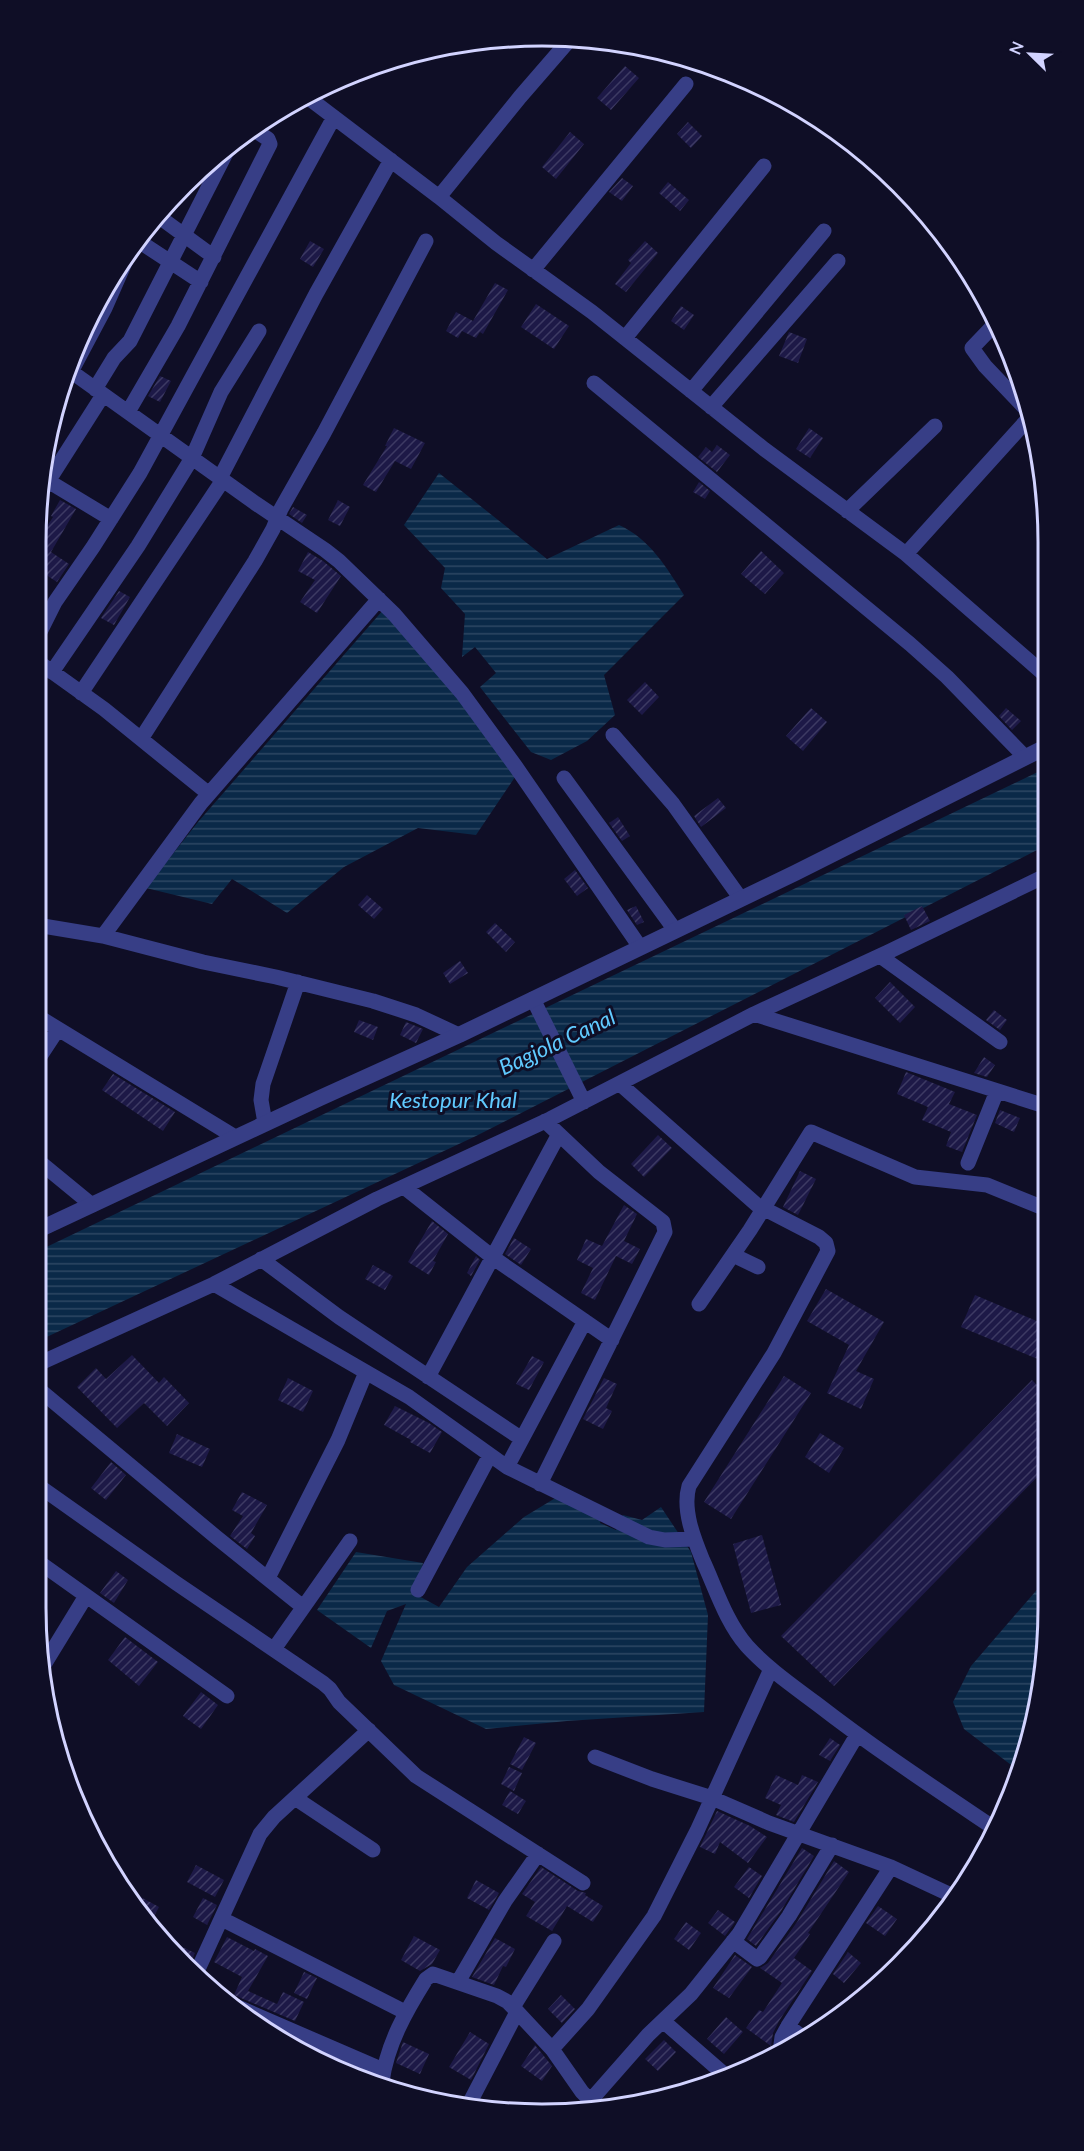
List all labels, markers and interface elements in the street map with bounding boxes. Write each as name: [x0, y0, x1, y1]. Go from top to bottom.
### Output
north arrow: [1000, 24, 1060, 84]
text: N: [1005, 38, 1027, 57]
water label: Bagjola Canal: [494, 1003, 619, 1080]
water label: Kestopur Khal: [389, 1086, 517, 1113]

